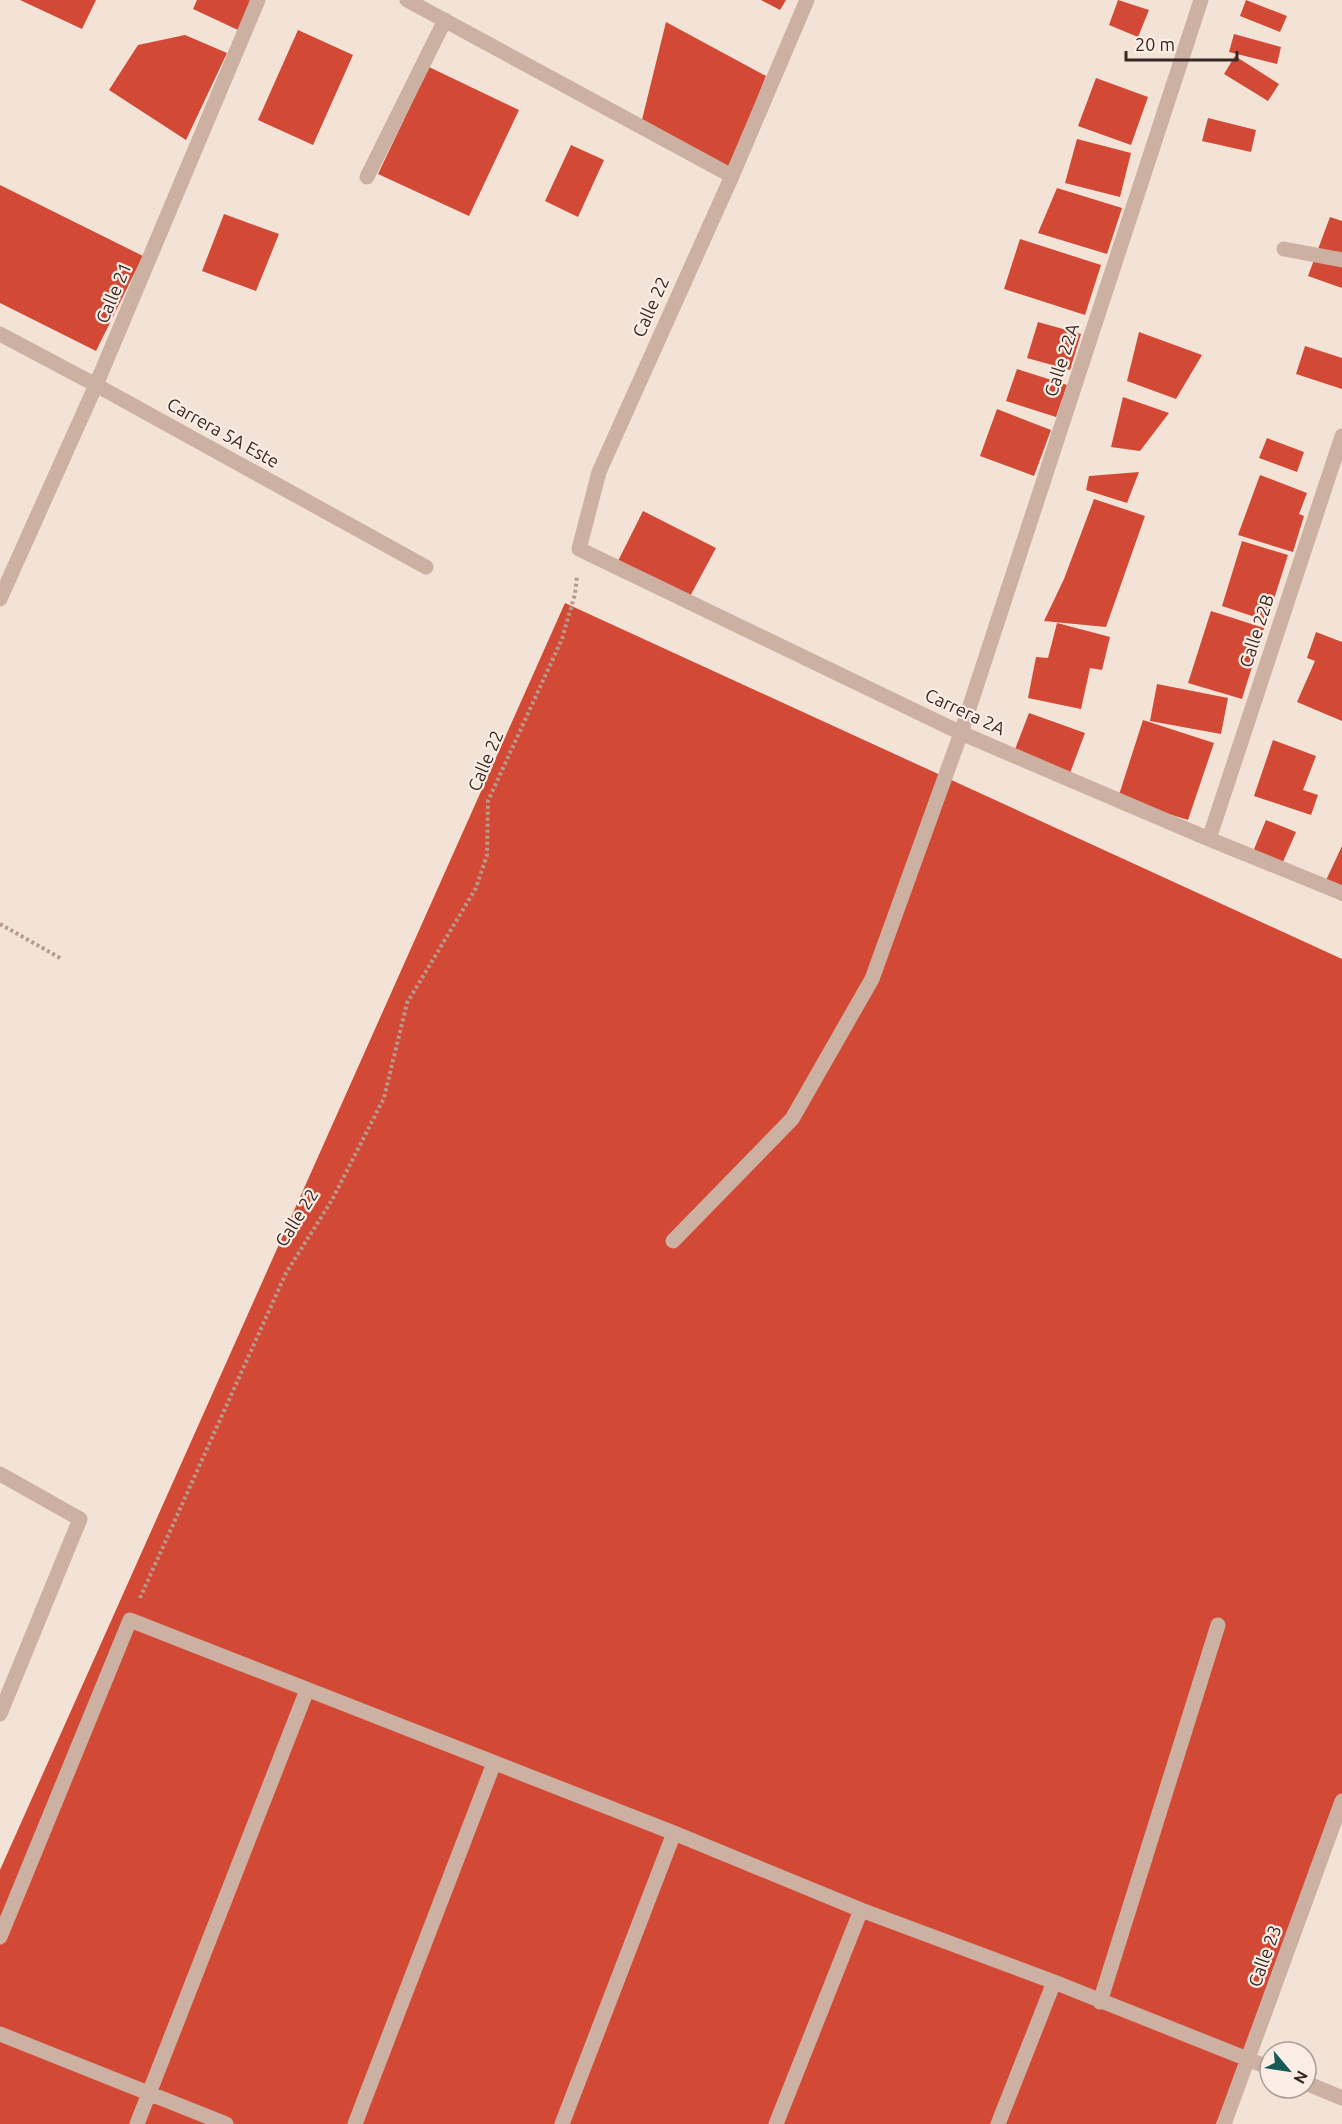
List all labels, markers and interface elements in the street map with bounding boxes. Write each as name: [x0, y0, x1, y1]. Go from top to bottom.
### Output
scale bar: [1126, 24, 1237, 62]
text: 20 m: [1135, 34, 1175, 54]
street label: Calle 21: [91, 259, 135, 326]
street label: Calle 22: [628, 273, 672, 340]
street label: Calle 22A: [1040, 320, 1082, 399]
street label: Carrera 5A Este: [164, 393, 283, 471]
street label: Calle 22B: [1235, 592, 1277, 670]
street label: Carrera 2A: [922, 684, 1009, 738]
street label: Calle 22: [463, 727, 507, 794]
street label: Calle 22: [271, 1185, 322, 1250]
street label: Calle 23: [1244, 1922, 1284, 1989]
north arrow: [1258, 2040, 1318, 2100]
text: N: [1290, 2068, 1312, 2087]

